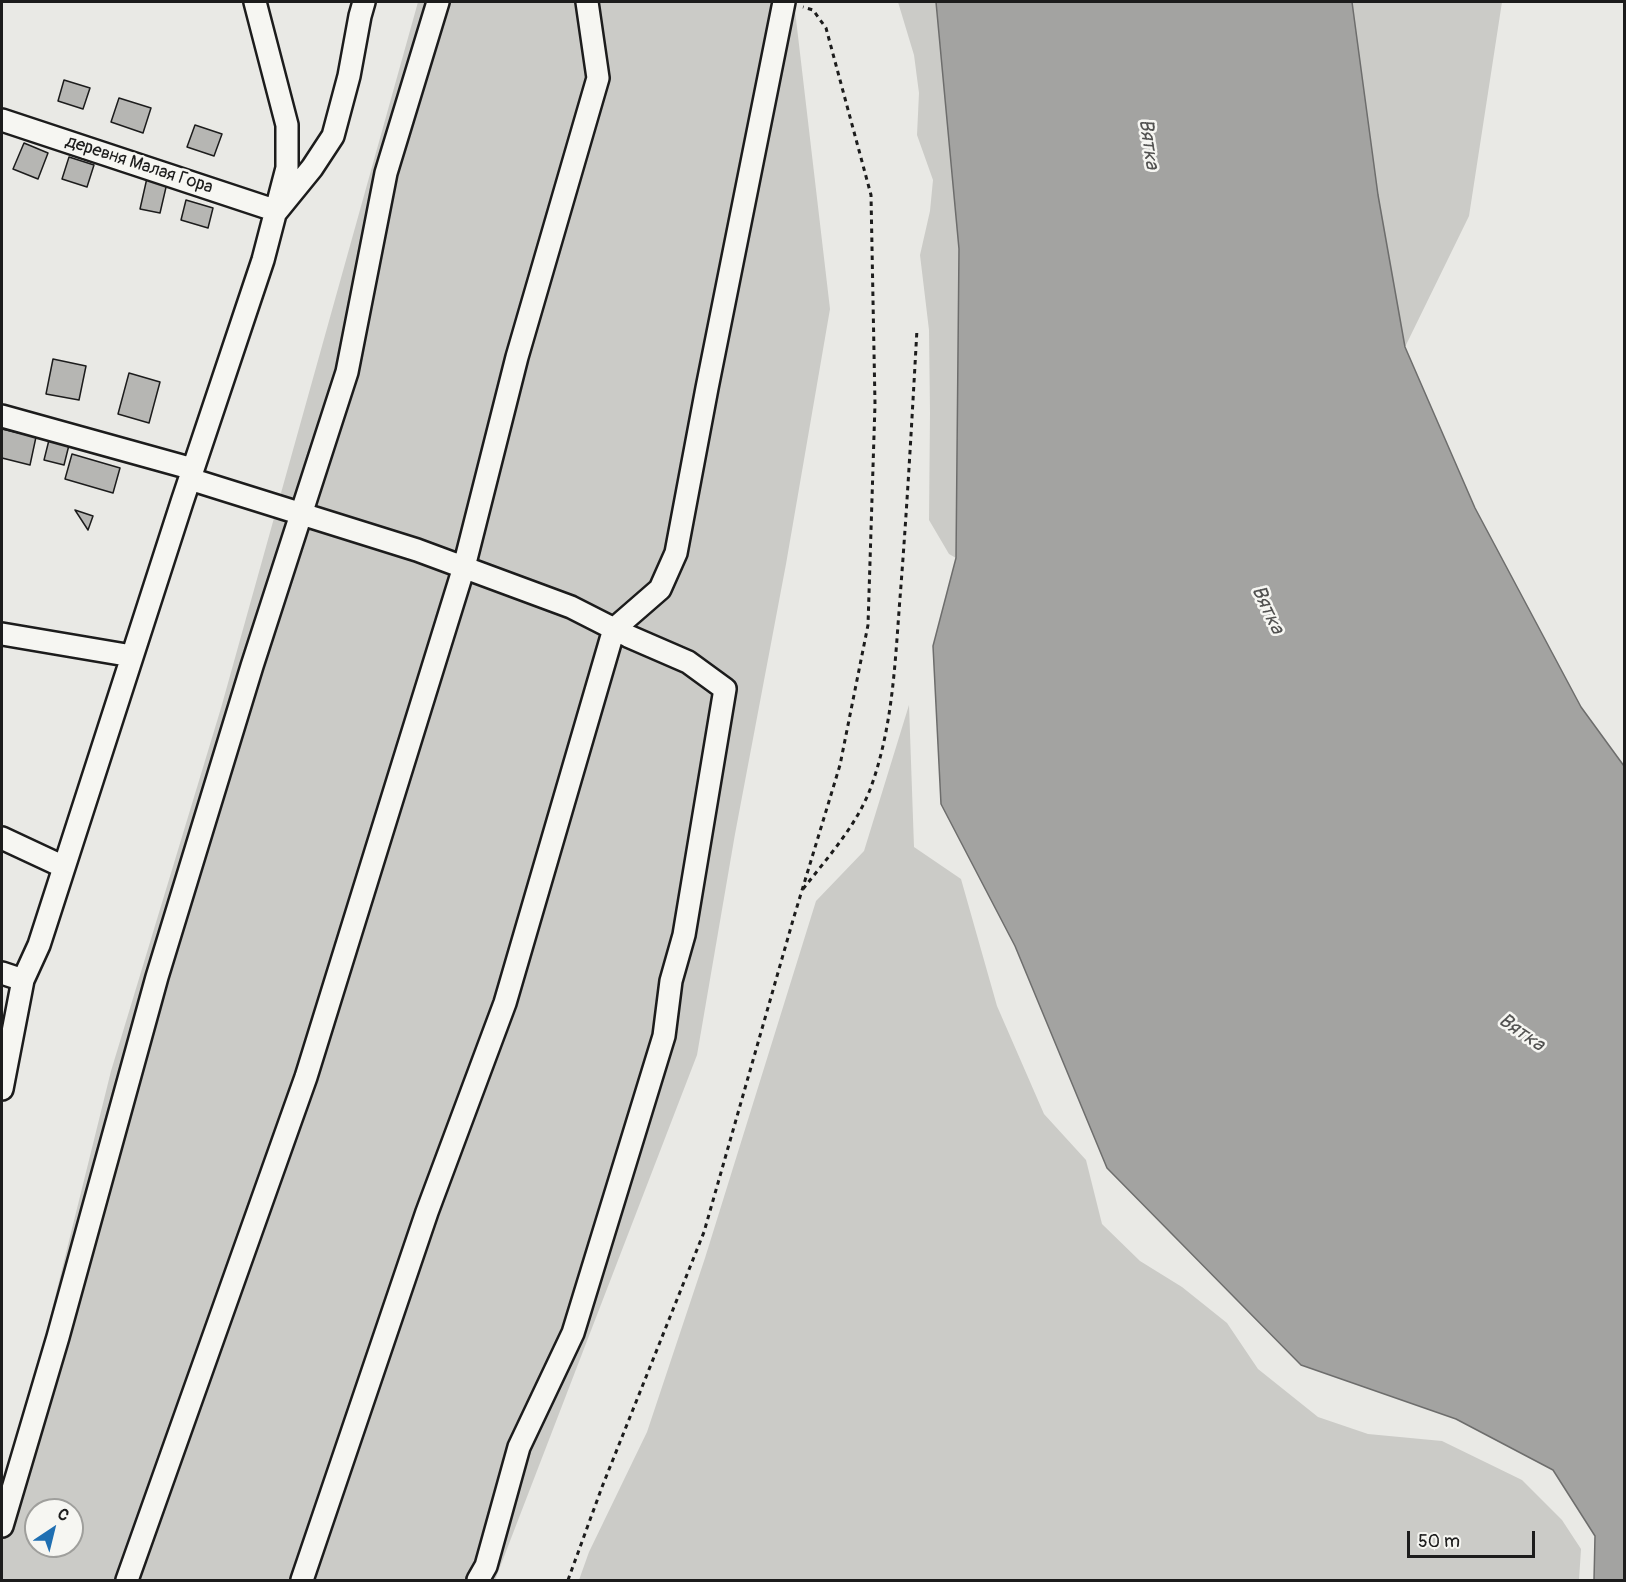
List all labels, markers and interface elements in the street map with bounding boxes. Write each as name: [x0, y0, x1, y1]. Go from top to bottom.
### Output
water label: Вятка: [1133, 117, 1163, 171]
street label: деревня Малая Гора: [62, 131, 216, 199]
water label: Вятка: [1245, 582, 1289, 638]
water label: Вятка: [1493, 1009, 1549, 1057]
north arrow: [24, 1498, 84, 1558]
text: С: [53, 1504, 73, 1526]
scale bar: [1410, 1519, 1538, 1557]
text: 50 m: [1418, 1530, 1460, 1553]

